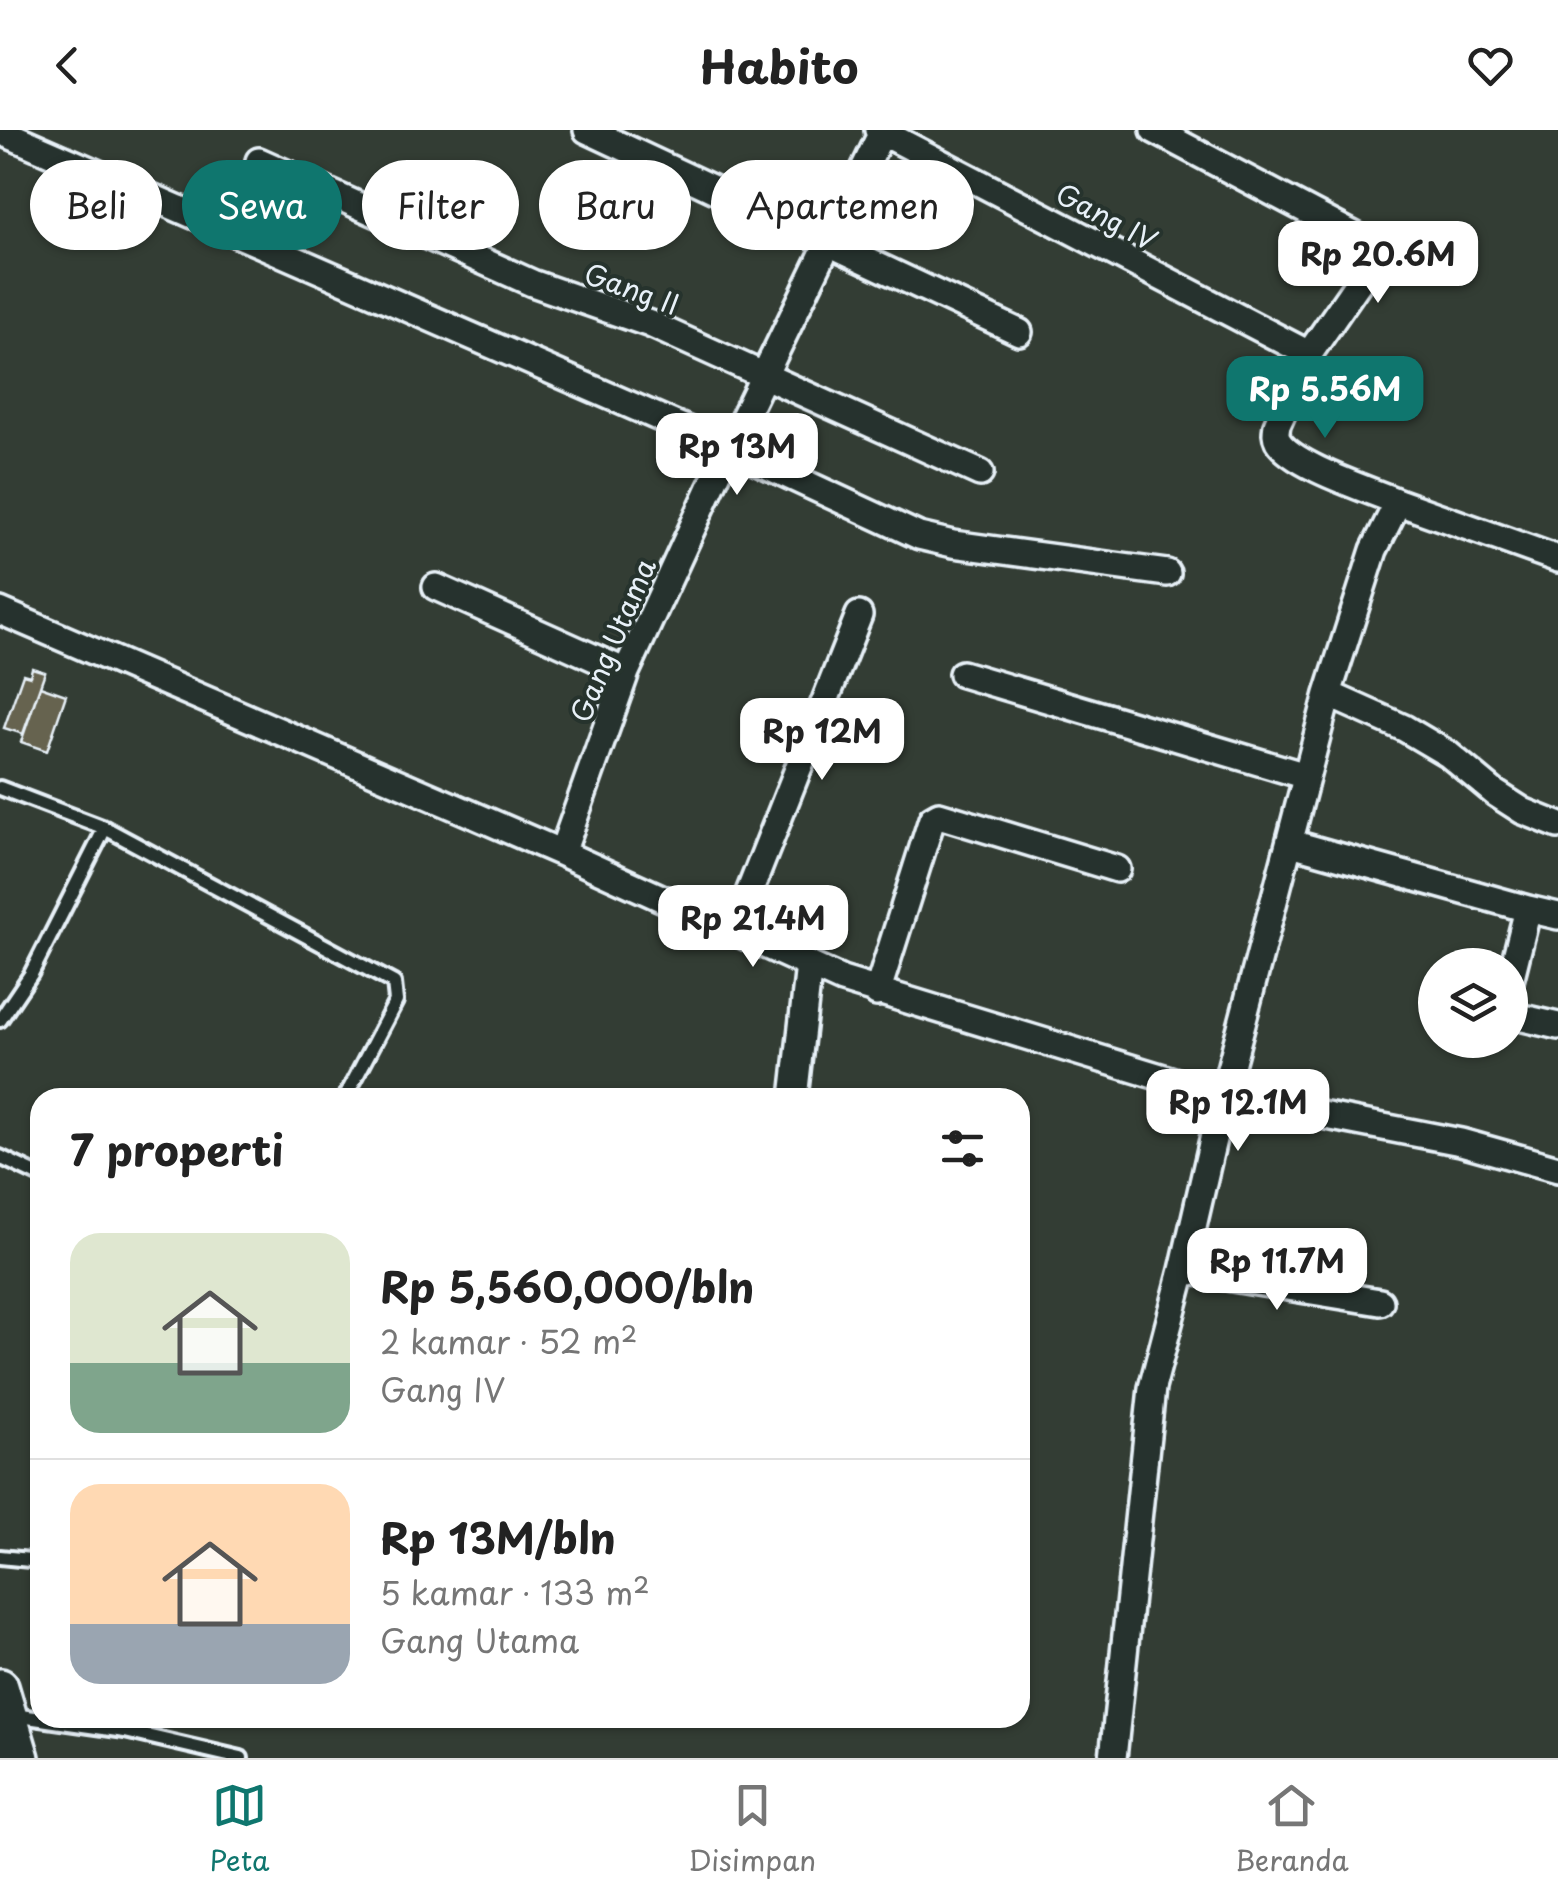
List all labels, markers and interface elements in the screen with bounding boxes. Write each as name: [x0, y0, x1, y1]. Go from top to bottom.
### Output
text: Habito: [700, 31, 858, 99]
icon: back: [40, 38, 95, 93]
icon: heart: [1463, 38, 1518, 93]
chip: Beli: [30, 160, 162, 250]
chip: Sewa: [182, 160, 342, 250]
chip: Filter: [362, 160, 519, 250]
chip: Baru: [539, 160, 691, 250]
chip: Apartemen: [711, 160, 974, 250]
street label: Gang IV: [1049, 171, 1165, 261]
pin: Rp 20.6M: [1275, 221, 1481, 306]
text: Rp 20.6M: [1300, 229, 1456, 277]
street label: Gang II: [579, 251, 685, 325]
pin: Rp 5.56M: [1222, 356, 1428, 441]
text: Rp 5.56M: [1248, 364, 1402, 412]
pin: Rp 13M: [656, 413, 818, 498]
text: Rp 13M: [678, 421, 796, 469]
street label: Gang Utama: [558, 551, 666, 729]
pin: Rp 12M: [741, 698, 903, 783]
text: Rp 12M: [762, 706, 882, 754]
pin: Rp 21.4M: [650, 885, 856, 970]
text: Rp 21.4M: [680, 893, 826, 941]
map controls: [1418, 948, 1528, 1058]
button: layers: [1418, 948, 1528, 1058]
pin: Rp 12.1M: [1135, 1069, 1341, 1154]
text: Rp 12.1M: [1168, 1077, 1308, 1125]
text: 7 properti: [70, 1117, 283, 1180]
icon: filters: [935, 1121, 990, 1176]
pin: Rp 11.7M: [1174, 1228, 1380, 1313]
text: Rp 11.7M: [1209, 1236, 1345, 1284]
text: Rp 5,560,000/bln: [380, 1254, 754, 1317]
icon: home: [150, 1273, 270, 1393]
text: 2 kamar · 52 m²: [380, 1317, 638, 1365]
text: Gang IV: [380, 1365, 505, 1413]
text: Rp 13M/bln: [380, 1505, 616, 1568]
icon: home: [150, 1524, 270, 1644]
text: 5 kamar · 133 m²: [380, 1568, 650, 1616]
text: Gang Utama: [380, 1616, 579, 1664]
tab: Peta: [209, 1778, 270, 1881]
tab: Disimpan: [688, 1778, 816, 1881]
tab: Beranda: [1235, 1778, 1349, 1881]

